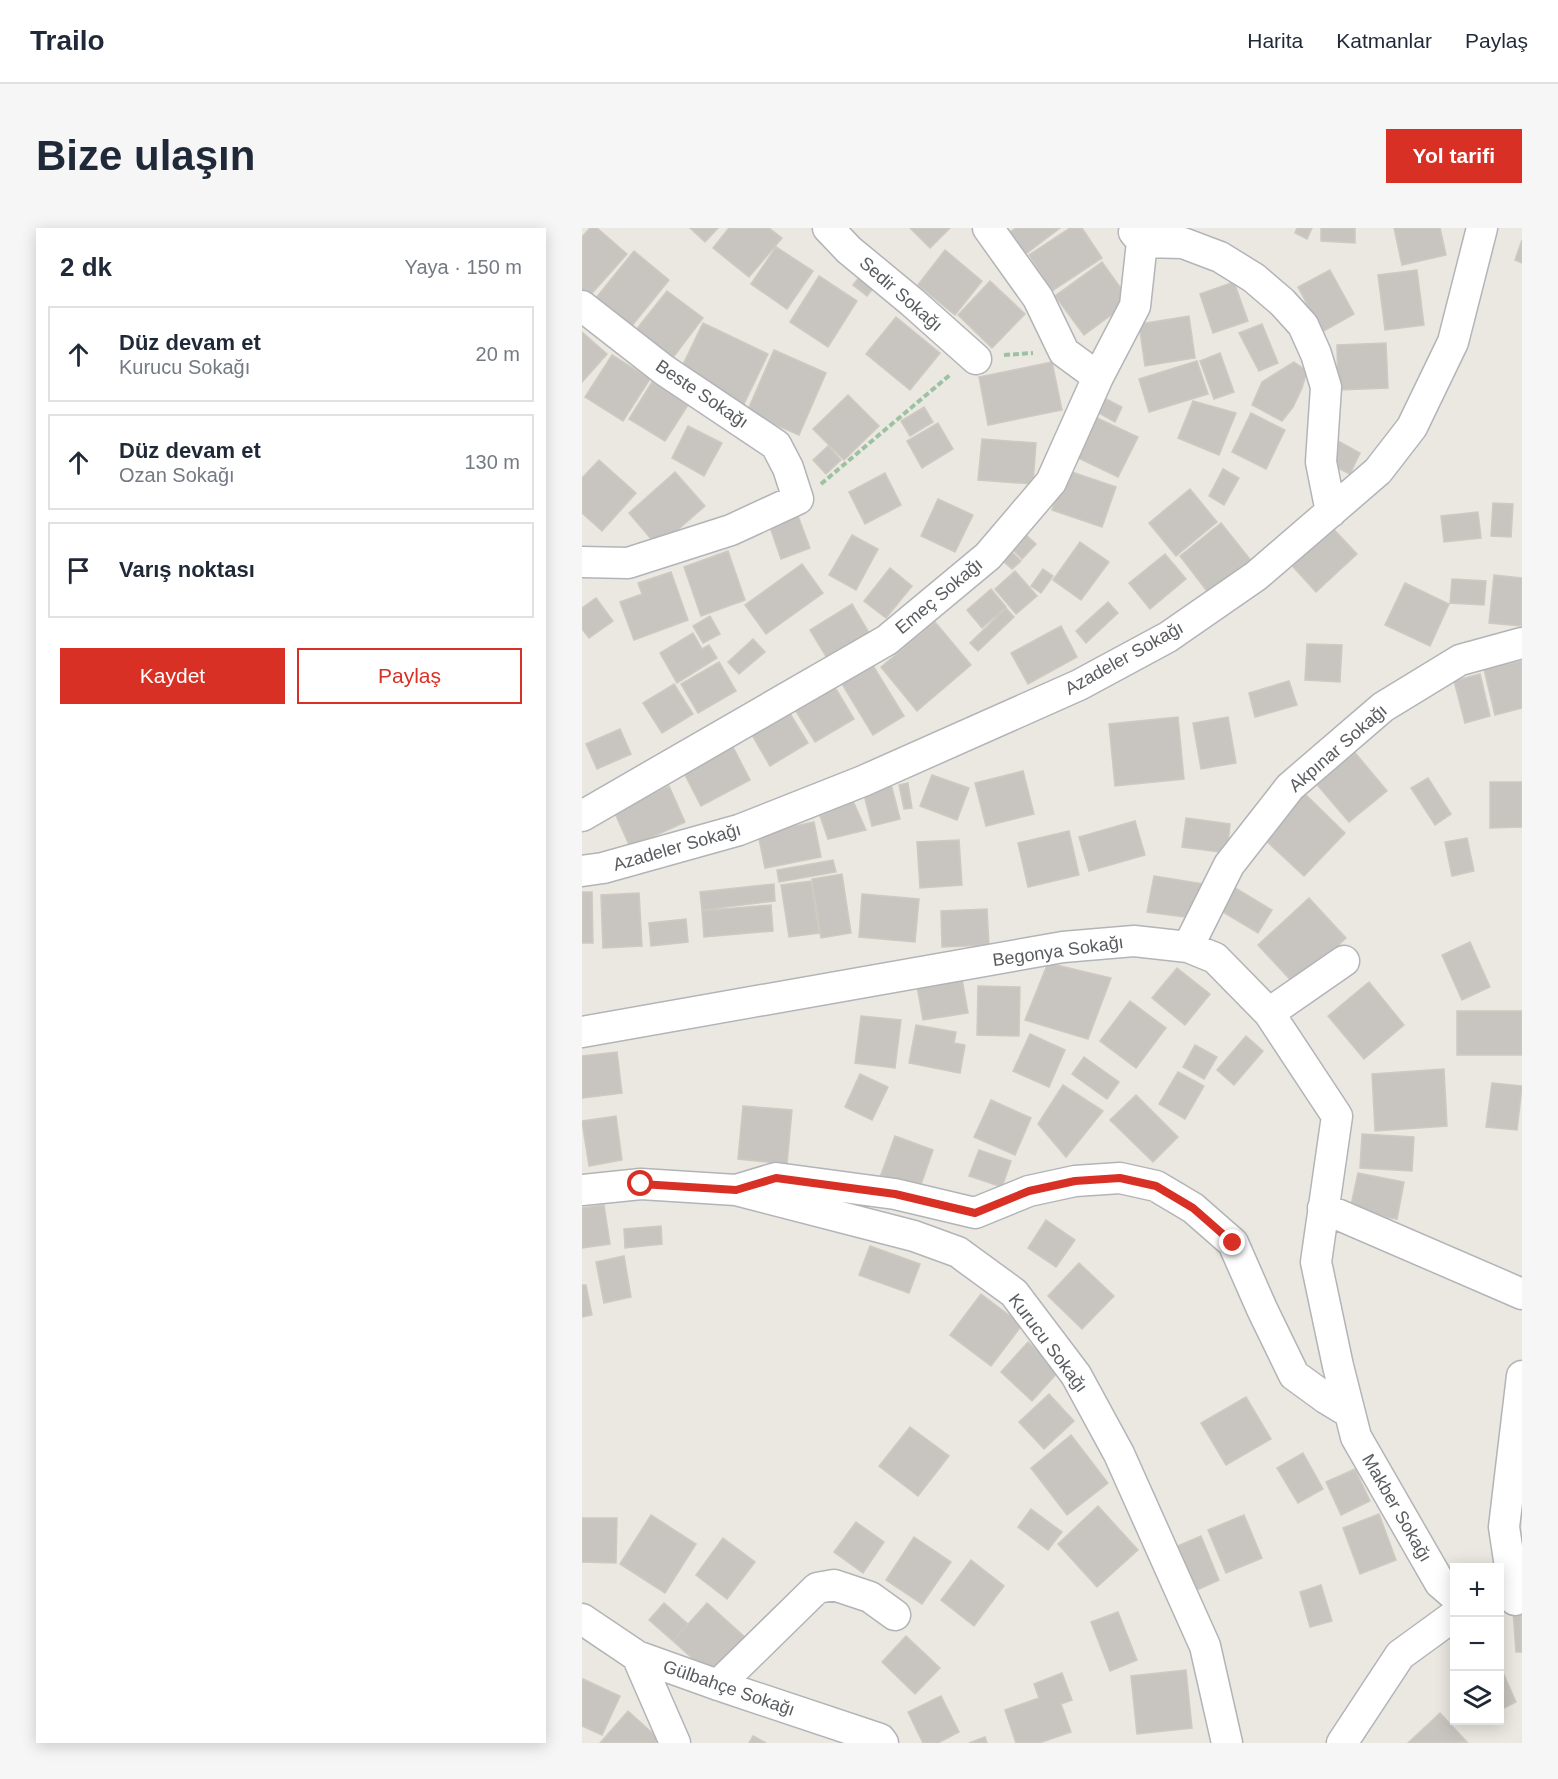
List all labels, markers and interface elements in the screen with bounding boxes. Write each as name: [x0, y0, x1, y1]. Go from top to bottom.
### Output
text: Trailo: [30, 25, 105, 56]
text: Harita: [1247, 29, 1303, 52]
text: Katmanlar: [1336, 29, 1432, 52]
text: Paylaş: [1465, 29, 1528, 52]
button: Yol tarifi: [1386, 129, 1522, 183]
text: Bize ulaşın: [36, 132, 255, 179]
text: 2 dk: [60, 252, 112, 282]
street label: Sedir Sokağı: [856, 253, 946, 335]
text: Yaya · 150 m: [405, 256, 522, 278]
text: Düz devam et: [119, 330, 261, 355]
icon: ahead: [62, 338, 95, 371]
text: 20 m: [476, 343, 520, 365]
text: Kurucu Sokağı: [119, 356, 250, 378]
street label: Beste Sokağı: [652, 356, 752, 432]
text: Düz devam et: [119, 438, 261, 463]
icon: ahead: [62, 446, 95, 479]
text: 130 m: [464, 451, 520, 473]
text: Ozan Sokağı: [119, 464, 235, 486]
icon: arrive: [62, 554, 95, 587]
street label: Emeç Sokağı: [892, 554, 986, 638]
text: Varış noktası: [119, 557, 255, 582]
street label: Azadeler Sokağı: [1061, 617, 1187, 699]
button: Kaydet: [60, 648, 285, 704]
button: Paylaş: [297, 648, 522, 704]
street label: Akpınar Sokağı: [1285, 700, 1391, 796]
street label: Azadeler Sokağı: [611, 819, 743, 875]
street label: Begonya Sokağı: [991, 932, 1125, 970]
route start: [627, 1170, 653, 1196]
route end: [1219, 1229, 1245, 1255]
street label: Kurucu Sokağı: [1004, 1290, 1092, 1396]
street label: Makber Sokağı: [1358, 1451, 1436, 1565]
map controls: [1450, 1563, 1504, 1725]
button: +: [1450, 1563, 1504, 1617]
button: −: [1450, 1617, 1504, 1671]
street label: Gülbahçe Sokağı: [660, 1656, 798, 1720]
button: layers: [1450, 1671, 1504, 1725]

